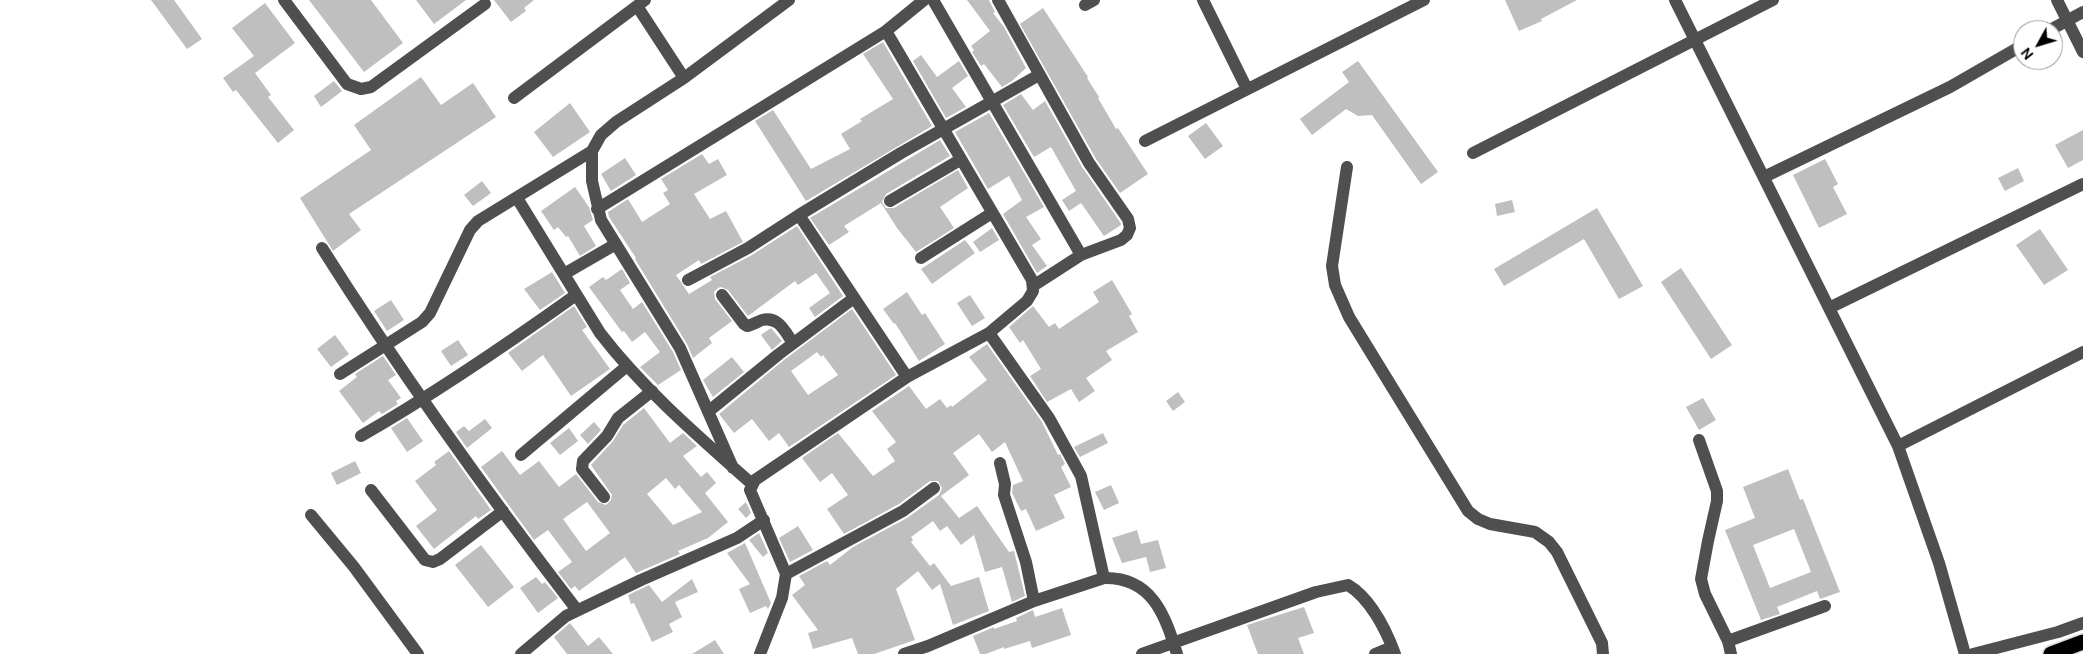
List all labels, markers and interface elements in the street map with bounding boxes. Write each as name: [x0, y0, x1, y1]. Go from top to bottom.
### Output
north arrow: [2013, 20, 2063, 70]
text: N: [2017, 44, 2037, 63]

